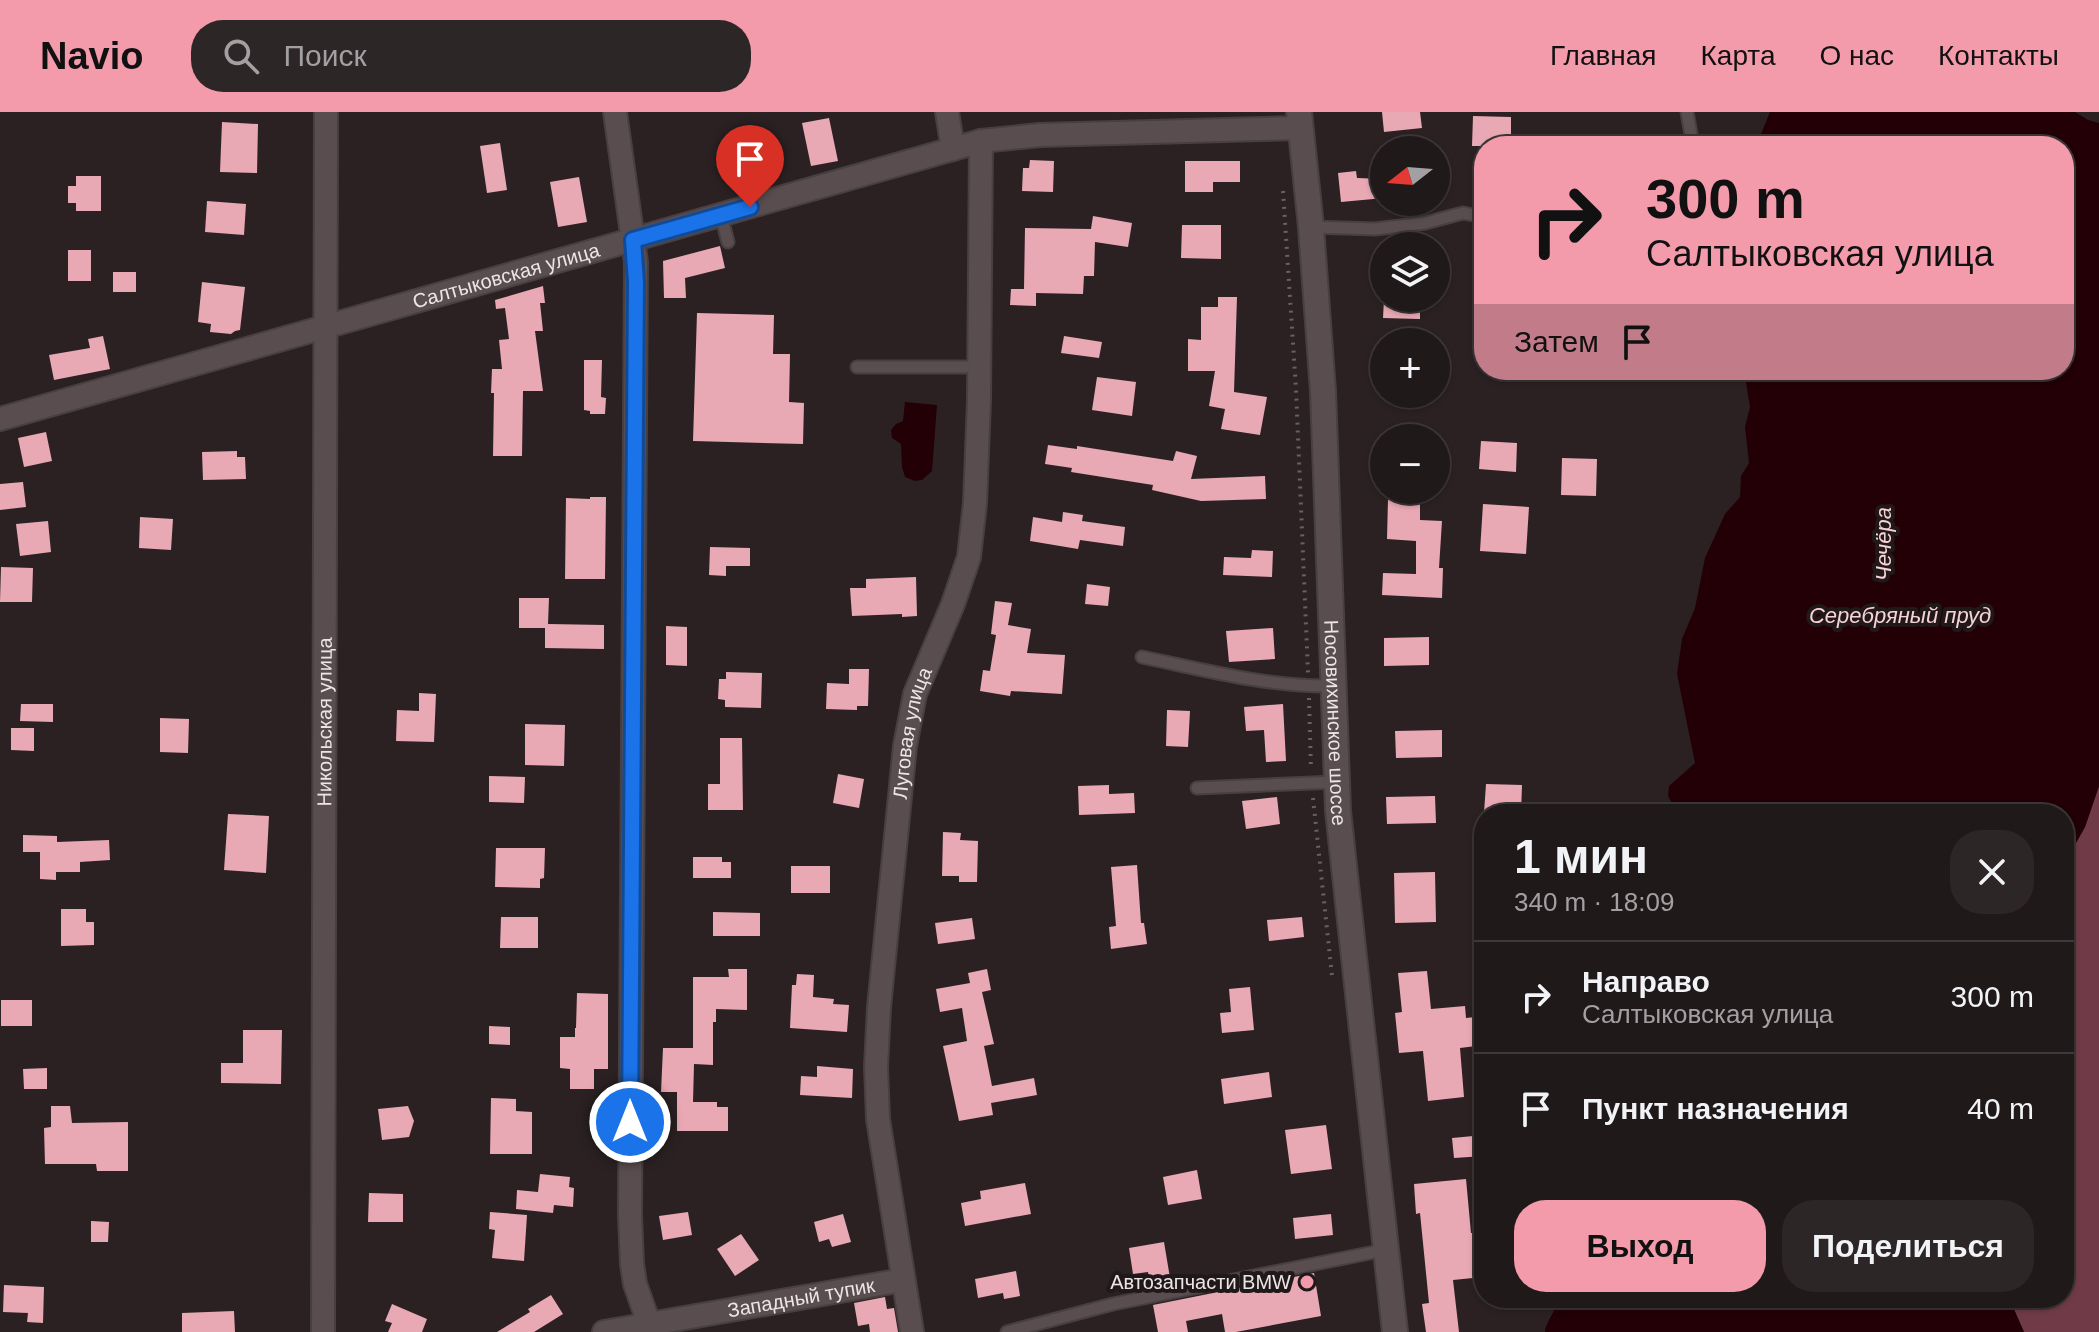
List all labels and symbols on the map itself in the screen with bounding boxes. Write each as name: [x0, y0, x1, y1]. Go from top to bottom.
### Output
pin: [716, 125, 784, 207]
north arrow: [1370, 136, 1450, 216]
street label: Салтыковская улица: [410, 238, 603, 313]
water label: Чечёра: [1871, 507, 1896, 581]
water label: Серебряный пруд: [1809, 603, 1991, 628]
street label: Носовихинское шоссе: [1320, 619, 1351, 827]
street label: Никольская улица: [313, 637, 336, 807]
street label: Луговая улица: [889, 663, 936, 800]
position arrow: [588, 1080, 672, 1164]
place label: Автозапчасти BMW: [1110, 1271, 1291, 1293]
marker: Автозапчасти BMW: [1298, 1273, 1316, 1291]
street label: Западный тупик: [726, 1274, 877, 1321]

